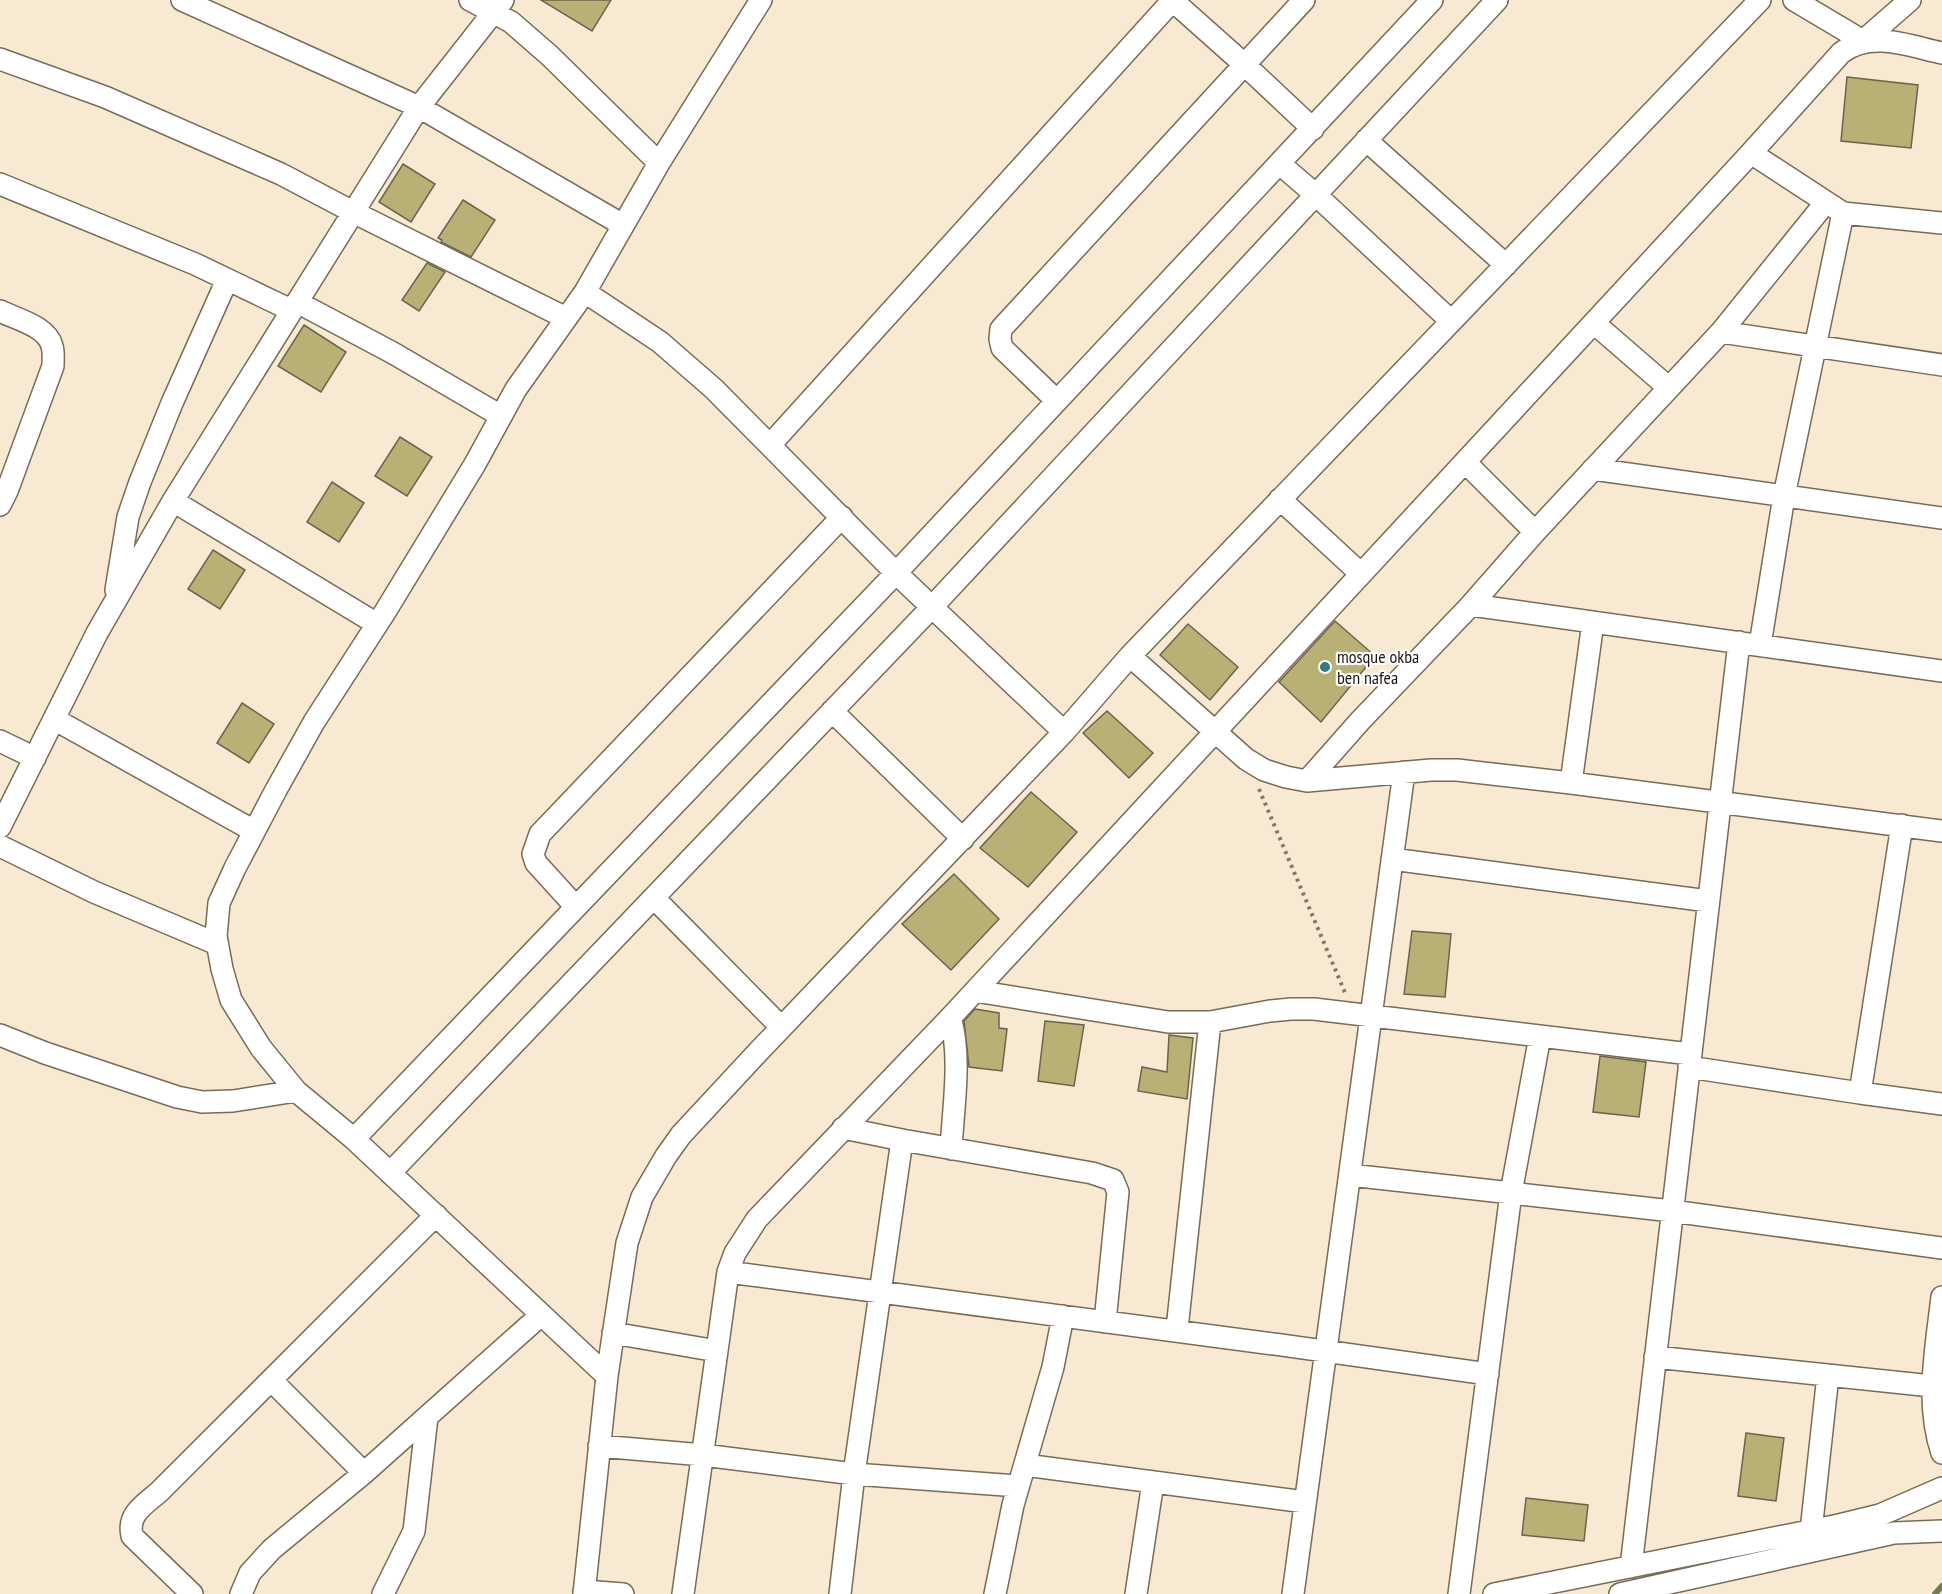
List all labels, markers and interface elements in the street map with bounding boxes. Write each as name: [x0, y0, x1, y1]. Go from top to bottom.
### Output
place label: mosque okba ben nafea: [1337, 645, 1419, 689]
marker: mosque okba ben nafea: [1318, 660, 1332, 674]

